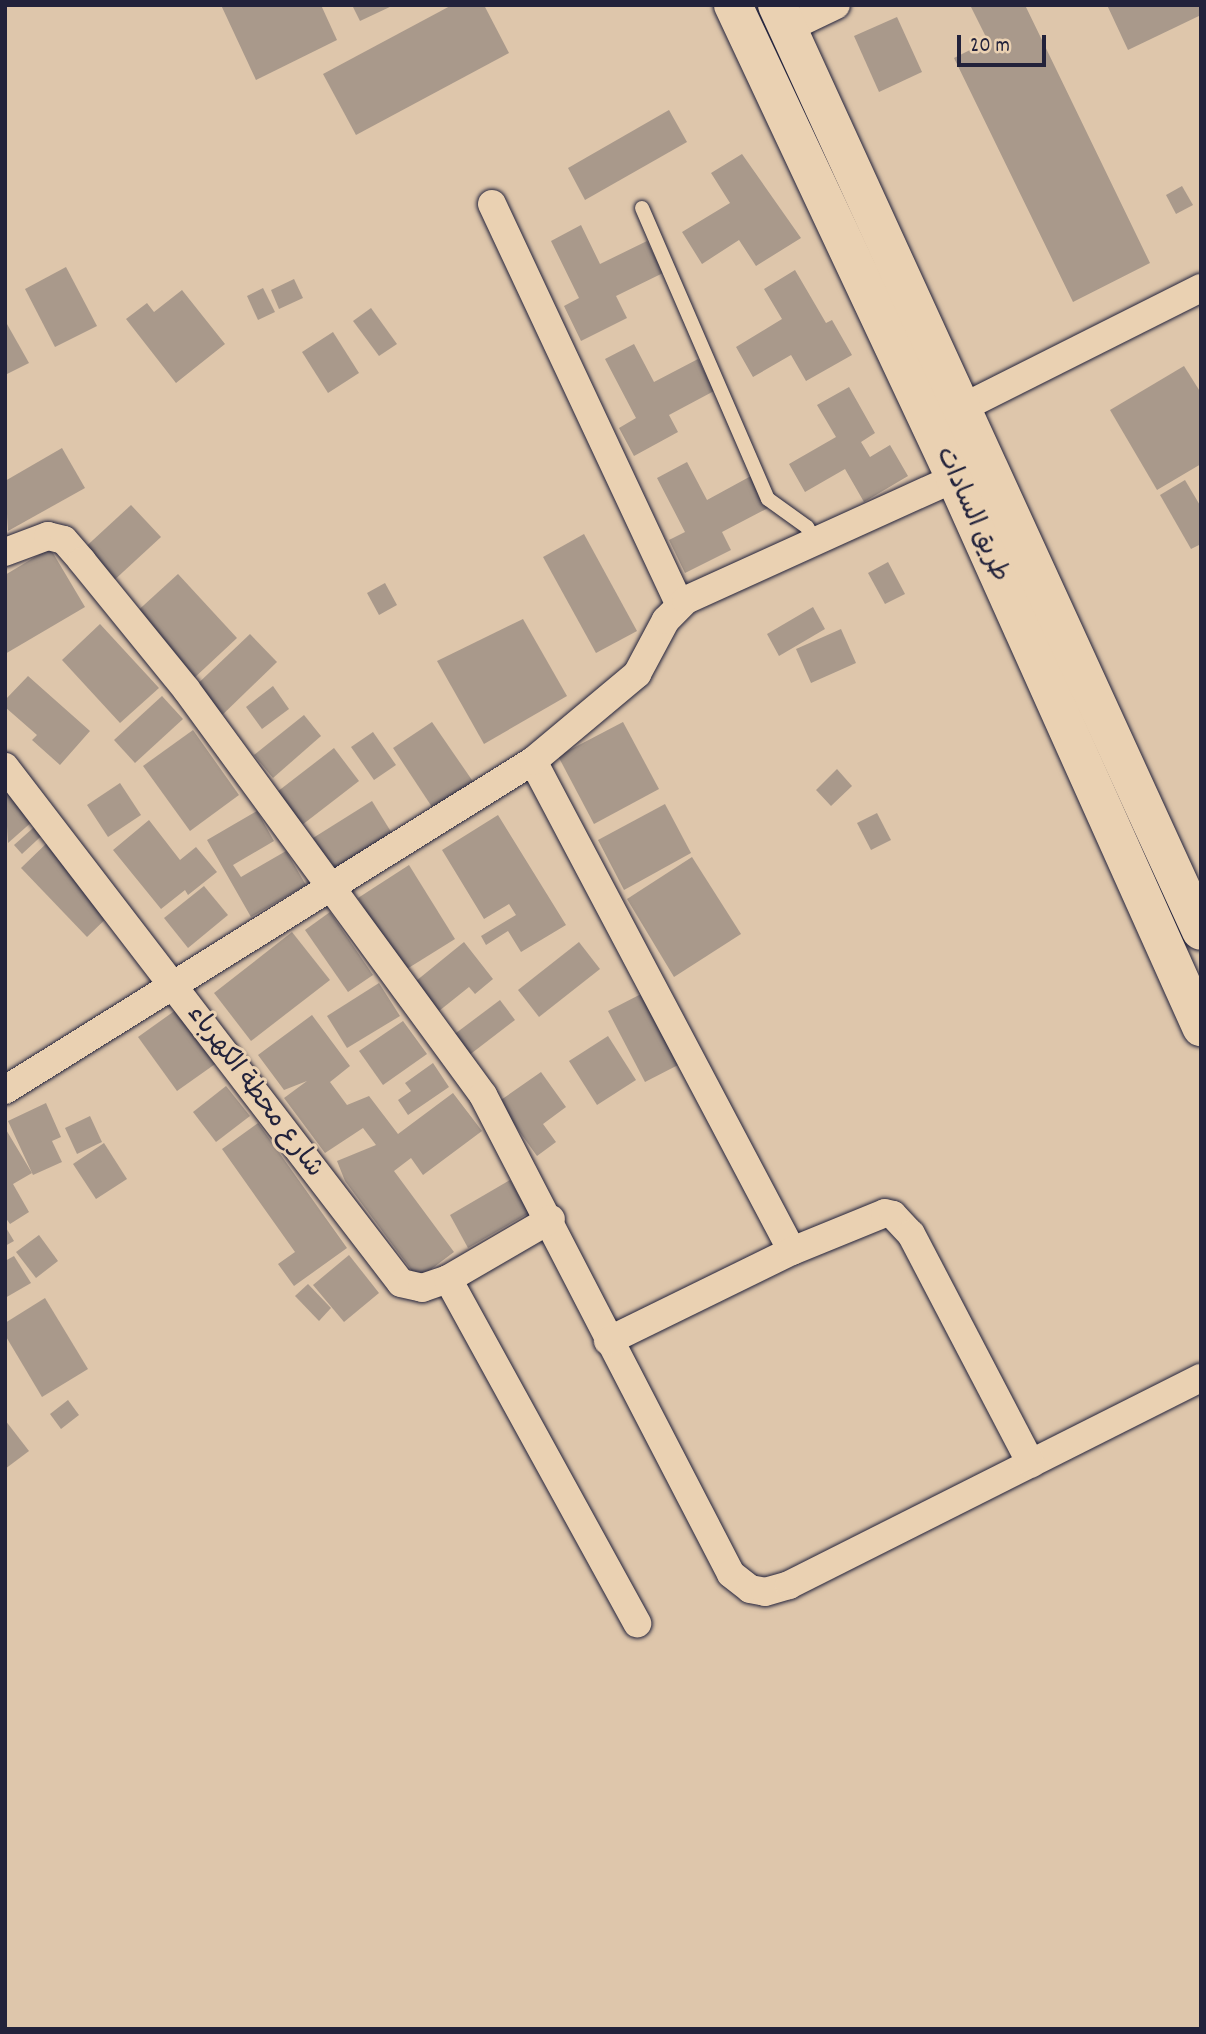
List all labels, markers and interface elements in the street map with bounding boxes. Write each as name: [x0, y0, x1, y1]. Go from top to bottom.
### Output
scale bar: [961, 21, 1050, 65]
text: 20 m: [970, 32, 1010, 62]
street label: طريق السادات: [927, 443, 1015, 587]
street label: شارع محطة الكهرباء: [179, 1000, 329, 1184]

